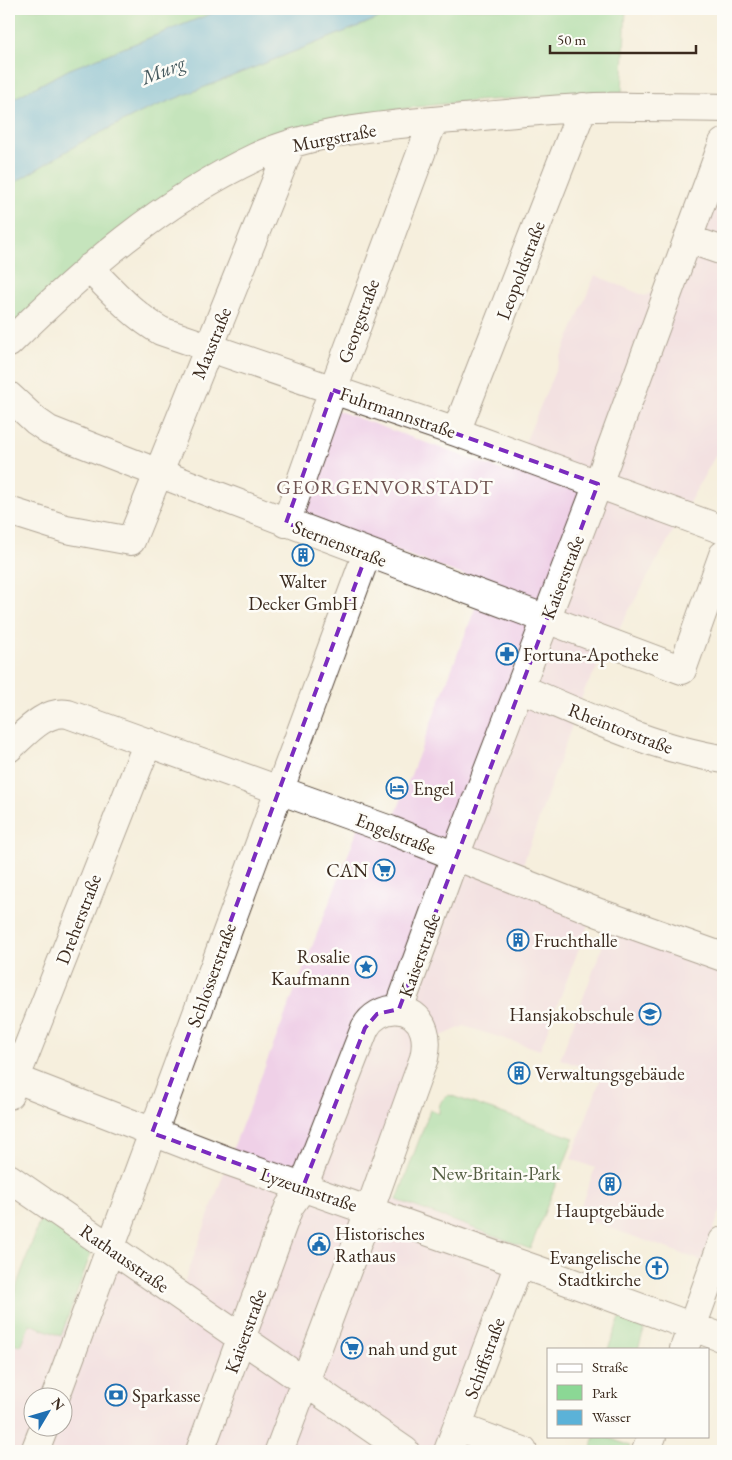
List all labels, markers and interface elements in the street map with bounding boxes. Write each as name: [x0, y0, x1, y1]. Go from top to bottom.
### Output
scale bar: [550, 22, 696, 54]
text: 50 m: [557, 30, 586, 49]
water label: Murg: [136, 49, 190, 91]
street label: Murgstraße: [290, 117, 378, 158]
street label: Leopoldstraße: [490, 217, 551, 323]
street label: Georgstraße: [332, 275, 385, 367]
street label: Maxstraße: [186, 303, 237, 383]
street label: Fuhrmannstraße: [336, 381, 459, 444]
district label: GEORGENVORSTADT: [276, 474, 494, 500]
street label: Sternenstraße: [289, 514, 391, 573]
street label: Kaiserstraße: [535, 532, 590, 623]
building icon: Walter Decker GmbH: [291, 543, 315, 567]
place label: Walter Decker GmbH: [248, 569, 358, 616]
pharmacy icon: Fortuna-Apotheke: [495, 642, 519, 666]
place label: Fortuna-Apotheke: [523, 642, 659, 667]
street label: Rheintorstraße: [565, 697, 677, 760]
hotel icon: Engel: [385, 776, 409, 800]
place label: Engel: [413, 776, 454, 801]
street label: Engelstraße: [352, 807, 440, 860]
place label: CAN: [326, 858, 368, 883]
supermarket icon: CAN: [372, 858, 396, 882]
street label: Dreherstraße: [50, 871, 107, 968]
street label: Kaiserstraße: [393, 910, 446, 1001]
street label: Schlosserstraße: [181, 920, 242, 1031]
building icon: Fruchthalle: [506, 928, 530, 952]
place label: Fruchthalle: [534, 928, 617, 953]
place label: Rosalie Kaufmann: [271, 944, 350, 991]
place icon: Rosalie Kaufmann: [354, 955, 378, 979]
place label: Hansjakobschule: [509, 1002, 634, 1027]
school or university icon: Hansjakobschule: [638, 1002, 662, 1026]
building icon: Verwaltungsgebäude: [507, 1061, 531, 1085]
place label: Verwaltungsgebäude: [535, 1061, 685, 1086]
street label: Lyzeumstraße: [257, 1161, 361, 1218]
park label: New-Britain-Park: [432, 1161, 561, 1186]
building icon: Hauptgebäude: [598, 1172, 622, 1196]
place label: Hauptgebäude: [556, 1198, 664, 1223]
street label: Rathausstraße: [75, 1218, 174, 1298]
place label: Historisches Rathaus: [335, 1221, 425, 1268]
public building icon: Historisches Rathaus: [307, 1232, 331, 1256]
place label: Evangelische Stadtkirche: [549, 1245, 641, 1292]
church icon: Evangelische Stadtkirche: [645, 1256, 669, 1280]
street label: Kaiserstraße: [219, 1286, 272, 1377]
street label: Schiffstraße: [458, 1314, 511, 1402]
supermarket icon: nah und gut: [340, 1336, 364, 1360]
place label: nah und gut: [368, 1336, 457, 1361]
legend: [547, 1348, 710, 1438]
text: Straße: [592, 1357, 628, 1376]
bank icon: Sparkasse: [104, 1383, 128, 1407]
place label: Sparkasse: [132, 1383, 200, 1408]
text: Park: [592, 1383, 619, 1402]
north arrow: [22, 1388, 72, 1438]
text: N: [48, 1394, 69, 1415]
text: Wasser: [592, 1407, 631, 1426]

